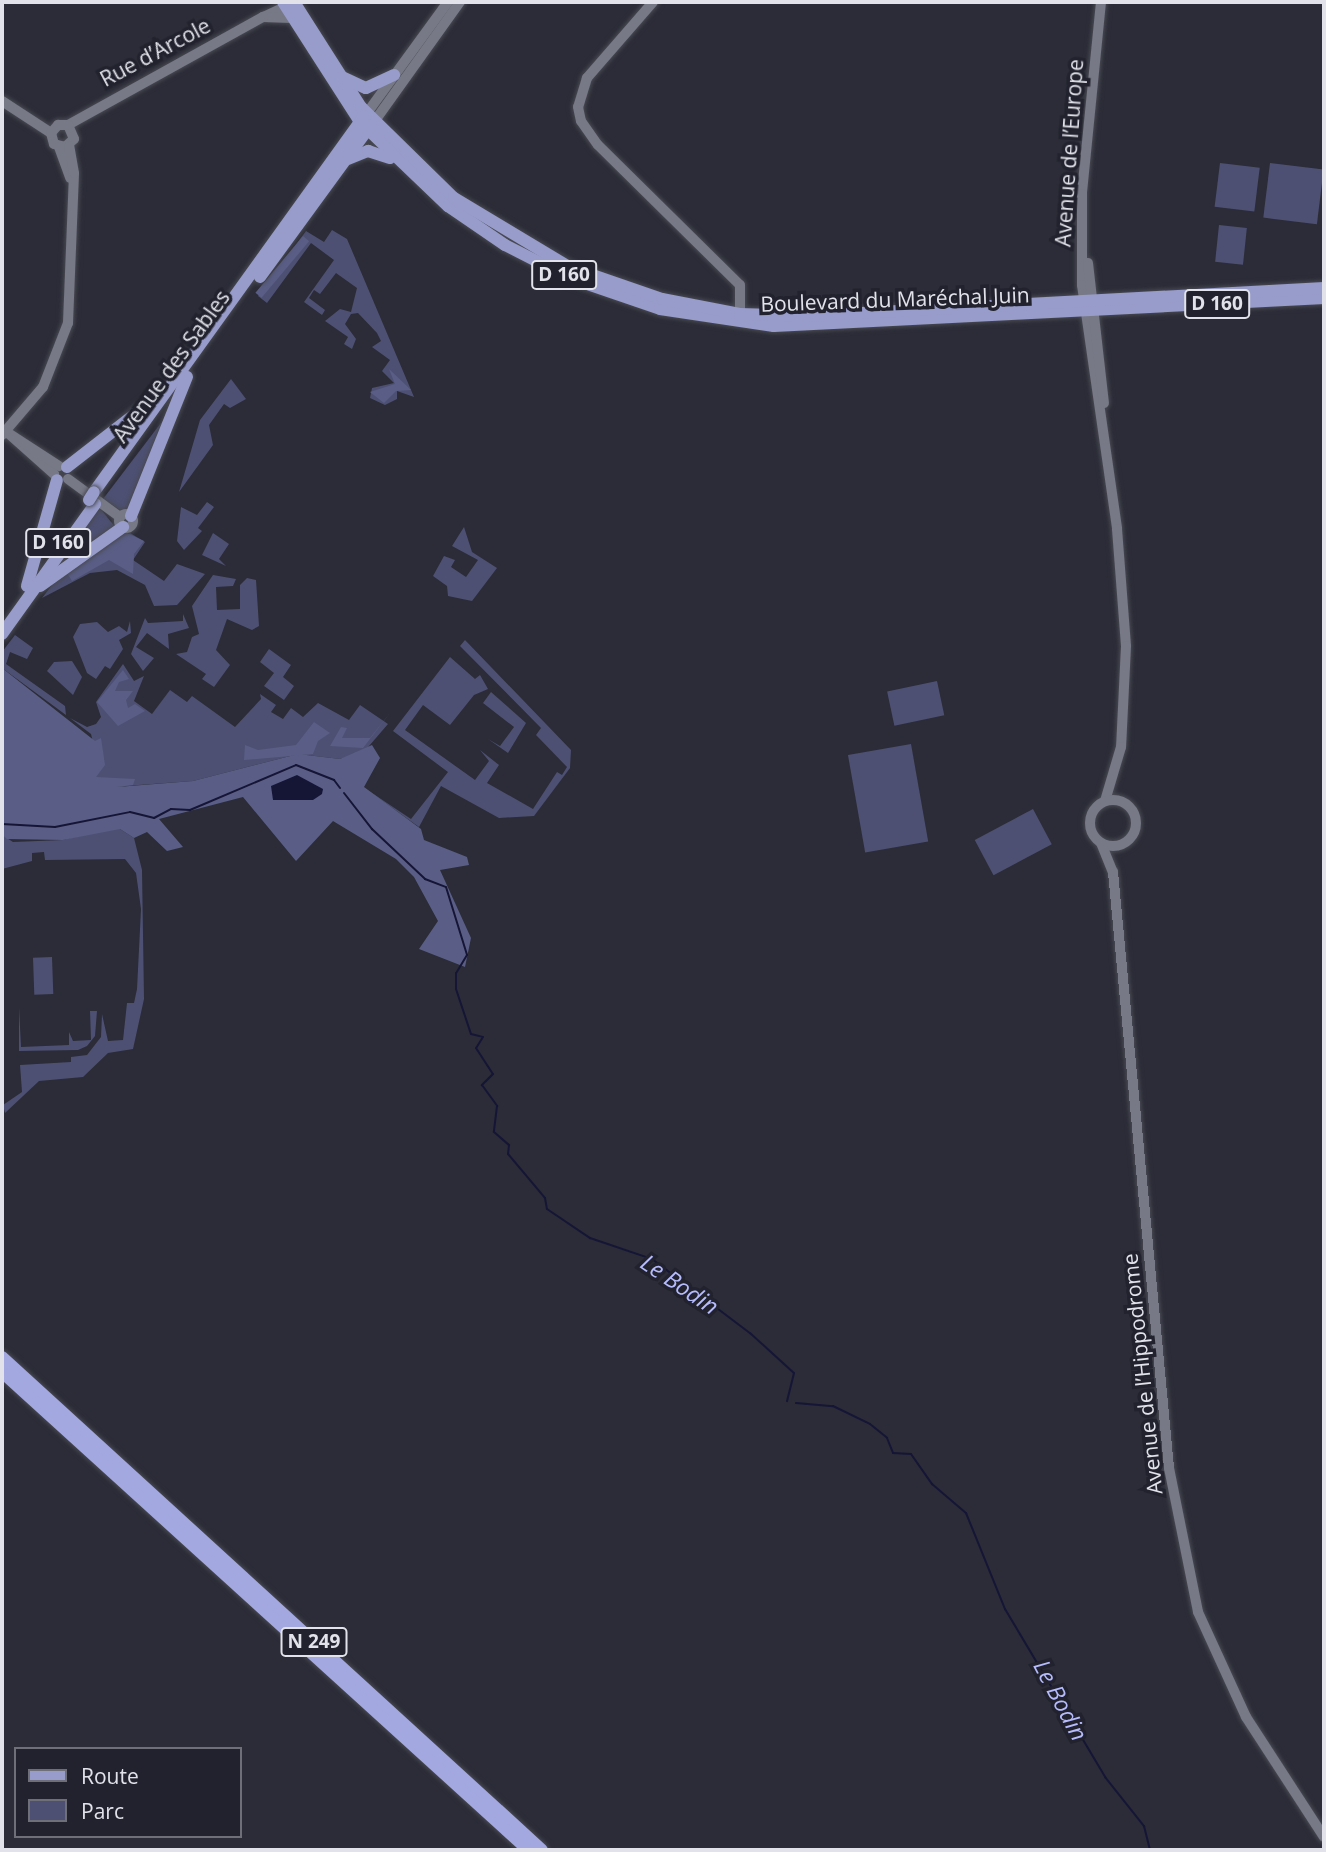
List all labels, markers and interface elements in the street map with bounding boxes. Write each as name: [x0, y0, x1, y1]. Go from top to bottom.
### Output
street label: Rue d’Arcole: [96, 12, 214, 92]
street label: Avenue de l’Europe: [1050, 58, 1088, 248]
road number: D 160: [531, 260, 597, 290]
street label: Boulevard du Maréchal Juin: [760, 282, 1030, 316]
street label: Avenue des Sables: [107, 285, 235, 447]
road number: D 160: [1184, 288, 1250, 320]
road number: D 160: [25, 528, 91, 558]
water label: Le Bodin: [636, 1248, 724, 1320]
street label: Avenue de l’Hippodrome: [1117, 1252, 1167, 1496]
road number: N 249: [279, 1626, 349, 1658]
water label: Le Bodin: [1028, 1655, 1094, 1745]
legend: [14, 1747, 242, 1838]
text: Route: [81, 1762, 139, 1790]
text: Parc: [81, 1797, 124, 1825]

